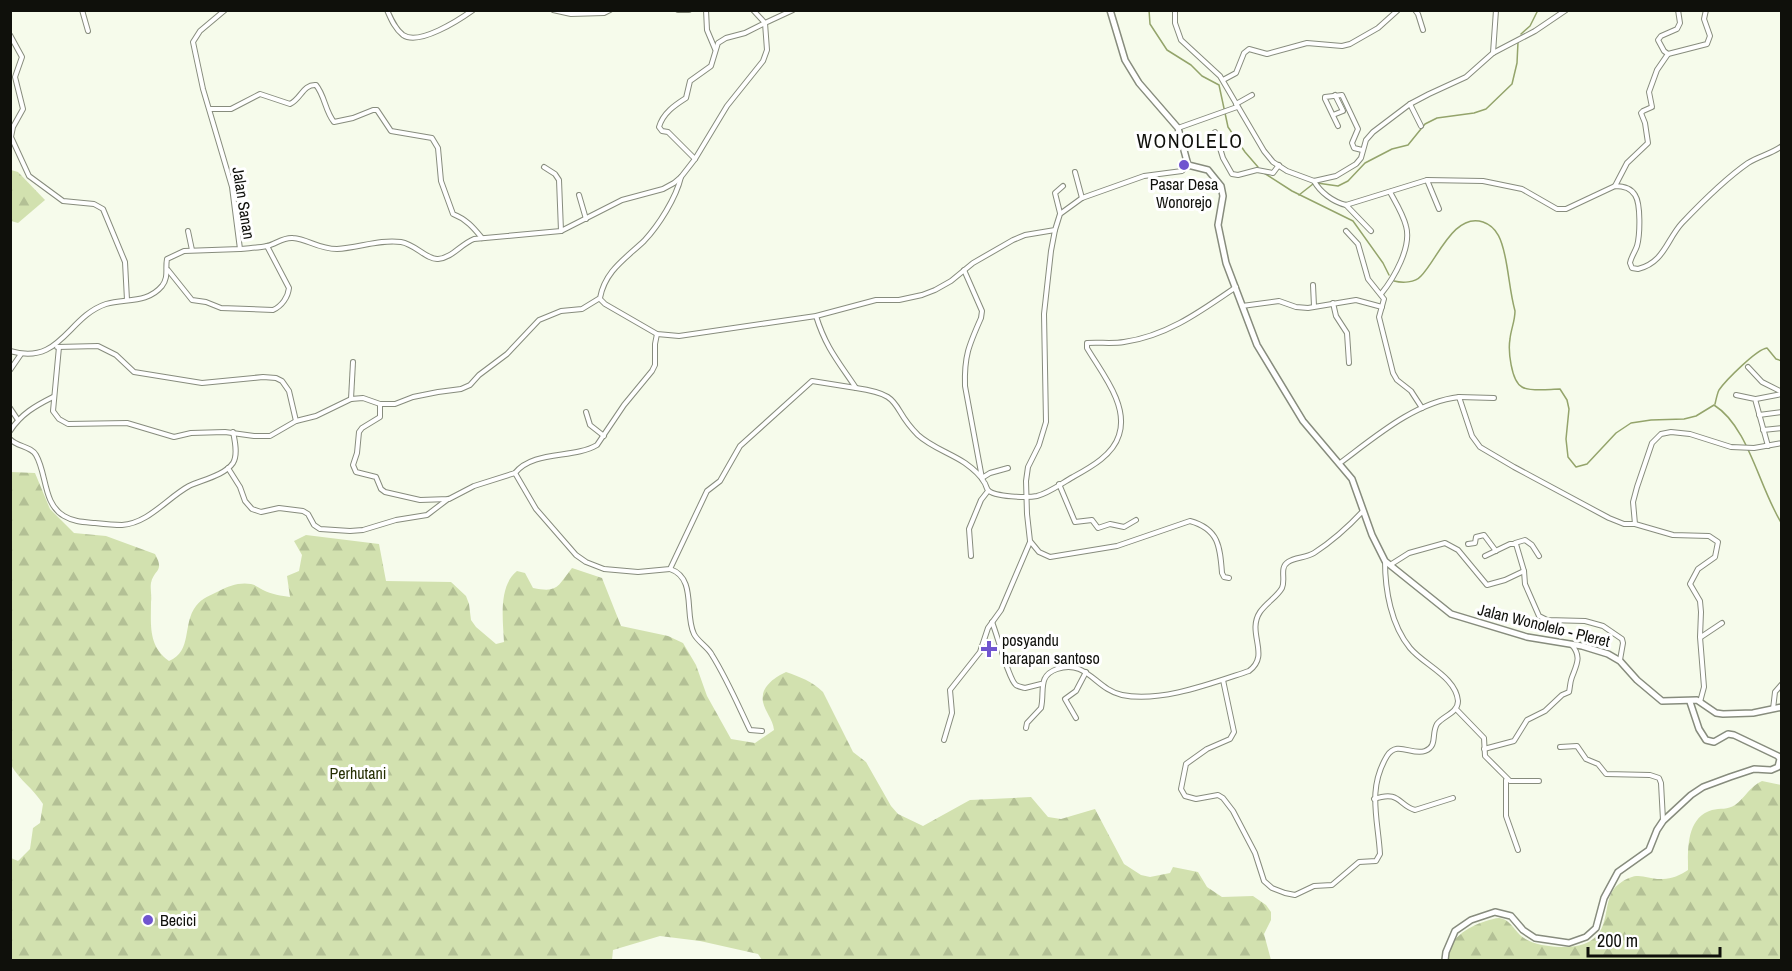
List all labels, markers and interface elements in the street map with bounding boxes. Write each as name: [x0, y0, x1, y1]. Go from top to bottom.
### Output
district label: WONOLELO: [1137, 127, 1243, 154]
marker: Pasar Desa Wonorejo: [1177, 158, 1191, 172]
street label: Jalan Sanan: [227, 165, 261, 241]
place label: Pasar Desa Wonorejo: [1150, 173, 1219, 213]
street label: Jalan Wonolelo - Pleret: [1476, 598, 1613, 652]
place label: posyandu harapan santoso: [1002, 629, 1100, 669]
marker: posyandu harapan santoso: [980, 640, 998, 658]
park label: Perhutani: [330, 762, 386, 784]
place label: Becici: [160, 909, 196, 931]
marker: Becici: [141, 913, 155, 927]
scale bar: [1588, 920, 1720, 958]
text: 200 m: [1597, 928, 1638, 953]

